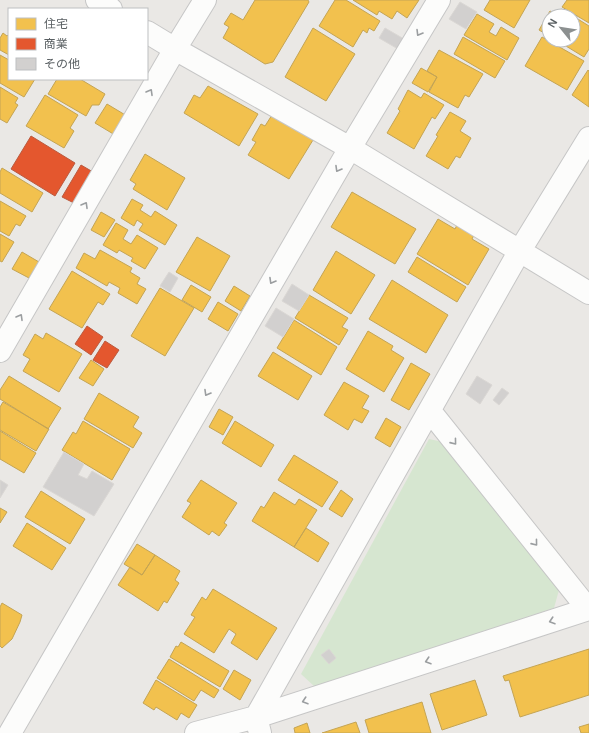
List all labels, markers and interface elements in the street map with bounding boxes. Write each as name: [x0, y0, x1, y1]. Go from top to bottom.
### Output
legend: [8, 8, 148, 80]
north arrow: [541, 8, 581, 48]
text: 住宅: [44, 17, 68, 31]
text: N: [545, 17, 560, 29]
one-way arrow: [417, 29, 424, 36]
text: 商業: [44, 37, 68, 51]
text: その他: [44, 57, 80, 71]
one-way arrow: [145, 89, 152, 96]
one-way arrow: [335, 165, 342, 172]
one-way arrow: [80, 202, 87, 209]
one-way arrow: [270, 277, 277, 284]
one-way arrow: [15, 314, 22, 321]
one-way arrow: [205, 389, 212, 396]
one-way arrow: [449, 437, 456, 444]
one-way arrow: [531, 539, 538, 546]
one-way arrow: [549, 616, 556, 625]
one-way arrow: [425, 656, 432, 665]
one-way arrow: [301, 696, 308, 705]

